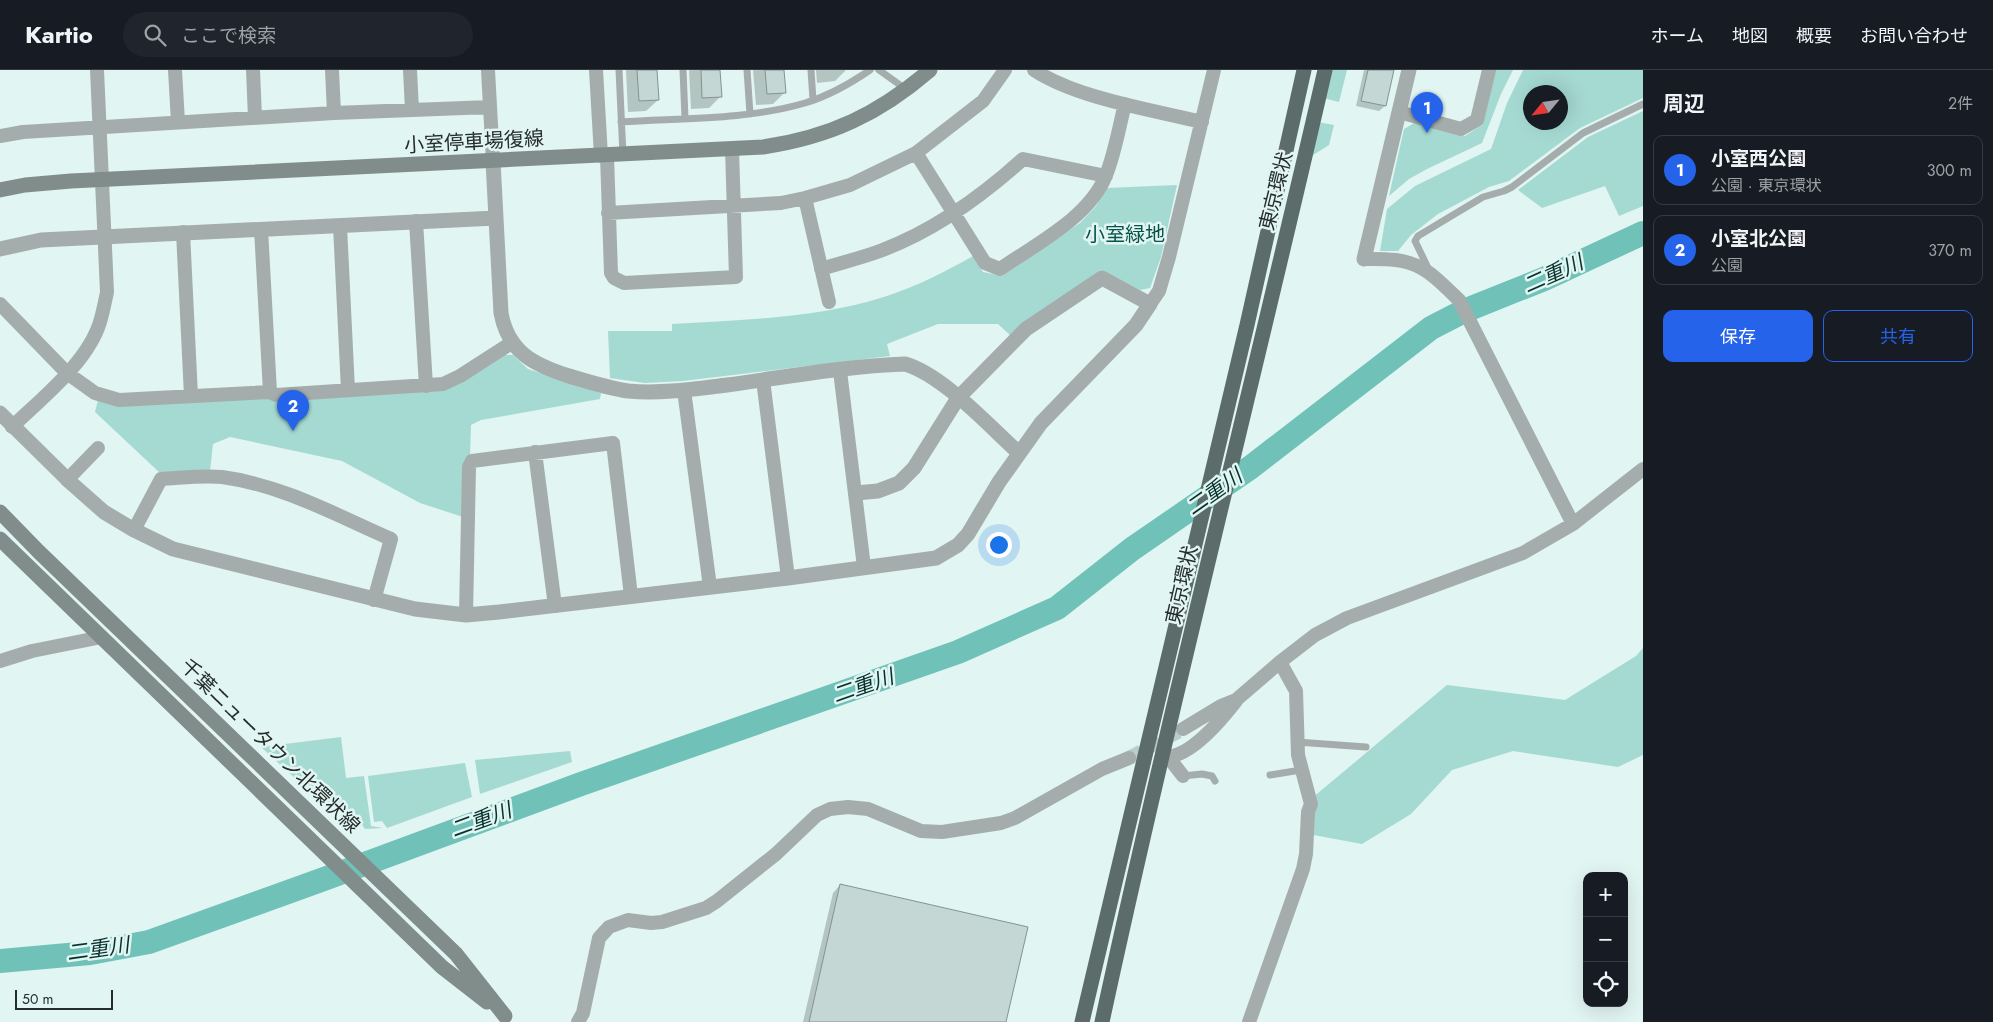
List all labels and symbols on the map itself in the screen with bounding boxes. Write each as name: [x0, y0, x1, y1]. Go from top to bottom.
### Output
north arrow: [1523, 85, 1568, 130]
pin: 1: [1411, 92, 1443, 133]
street label: 小室停車場復線: [403, 124, 545, 160]
street label: 東京環状: [1252, 149, 1300, 233]
park label: 小室緑地: [1085, 220, 1165, 249]
water label: 二重川: [1518, 247, 1590, 301]
pin: 2: [277, 390, 309, 431]
water label: 二重川: [1180, 460, 1250, 522]
your location: [986, 532, 1012, 558]
street label: 東京環状: [1159, 543, 1205, 627]
street label: 千葉ニュータウン北環状線: [174, 652, 366, 840]
water label: 二重川: [828, 661, 900, 710]
water label: 二重川: [446, 794, 518, 845]
water label: 二重川: [65, 929, 133, 968]
scale bar: [15, 987, 112, 1010]

